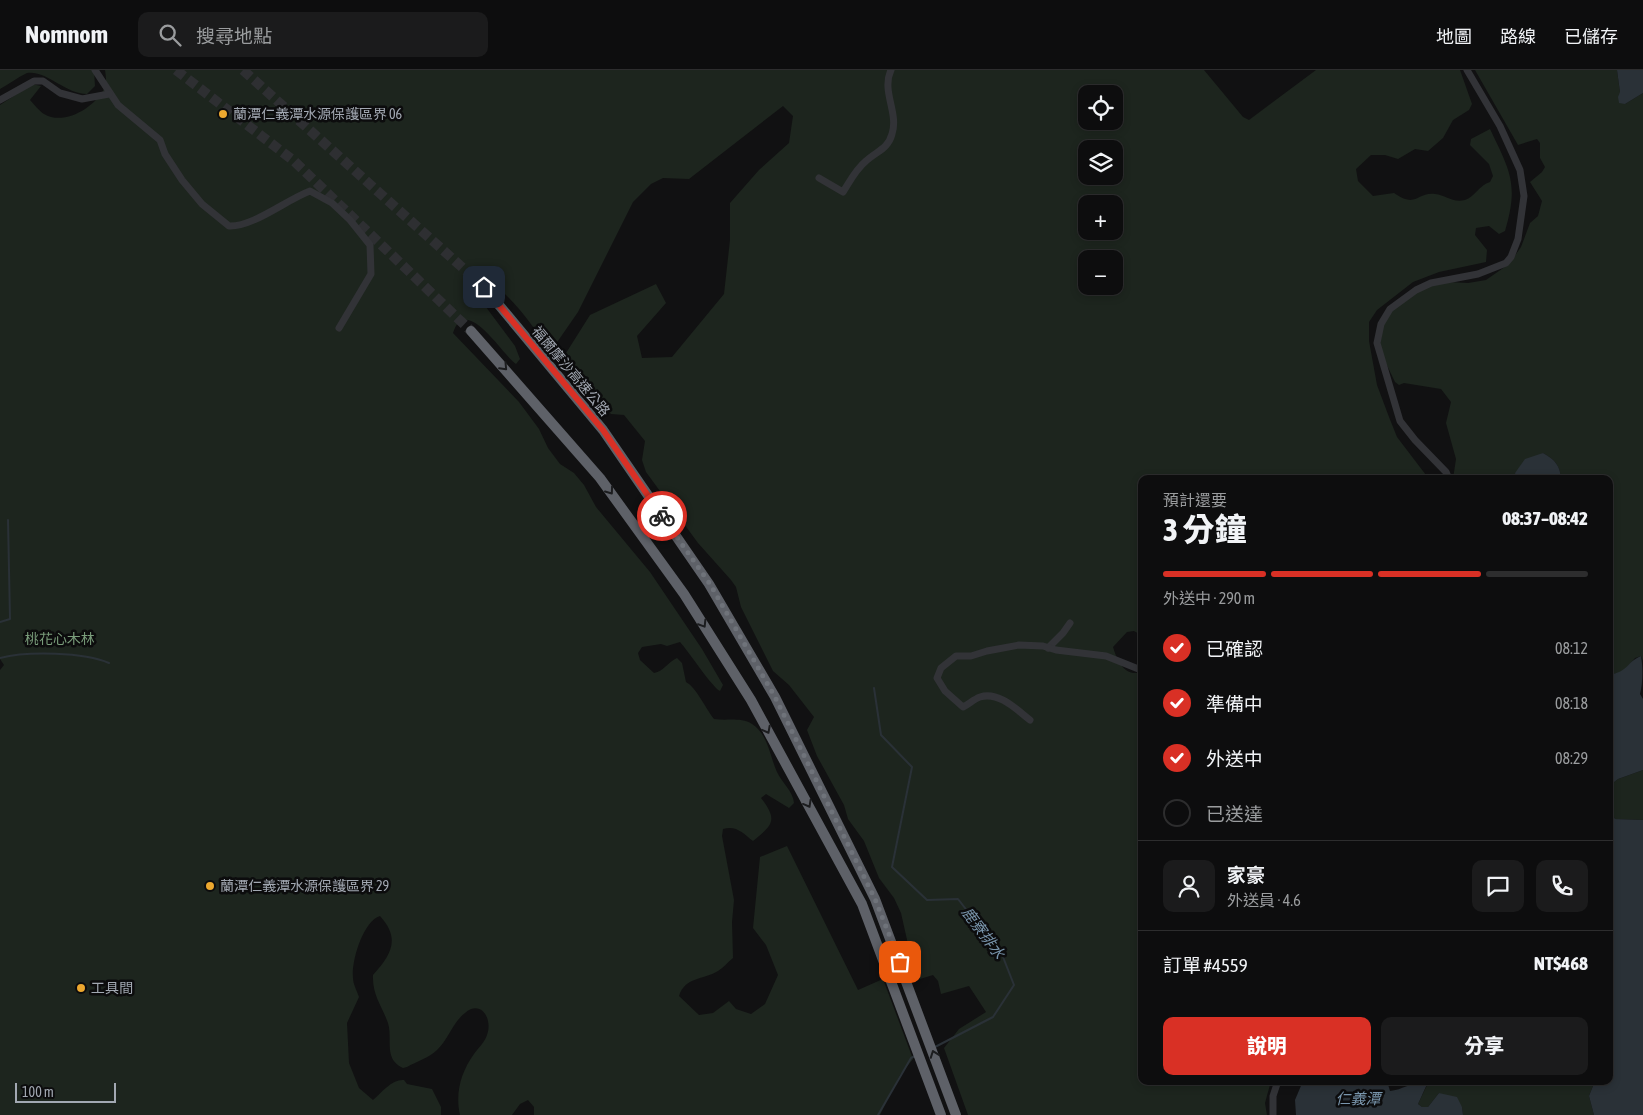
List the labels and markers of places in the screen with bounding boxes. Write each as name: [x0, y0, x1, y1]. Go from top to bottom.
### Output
place label: 蘭潭仁義潭水源保護區界 06: [233, 106, 402, 122]
marker: 蘭潭仁義潭水源保護區界 06: [217, 108, 229, 120]
pin: [463, 266, 505, 308]
place label: 蘭潭仁義潭水源保護區界 29: [220, 878, 389, 894]
marker: 蘭潭仁義潭水源保護區界 29: [204, 880, 216, 892]
pin: [879, 941, 921, 983]
place label: 工具間: [91, 980, 133, 996]
marker: 工具間: [75, 982, 87, 994]

